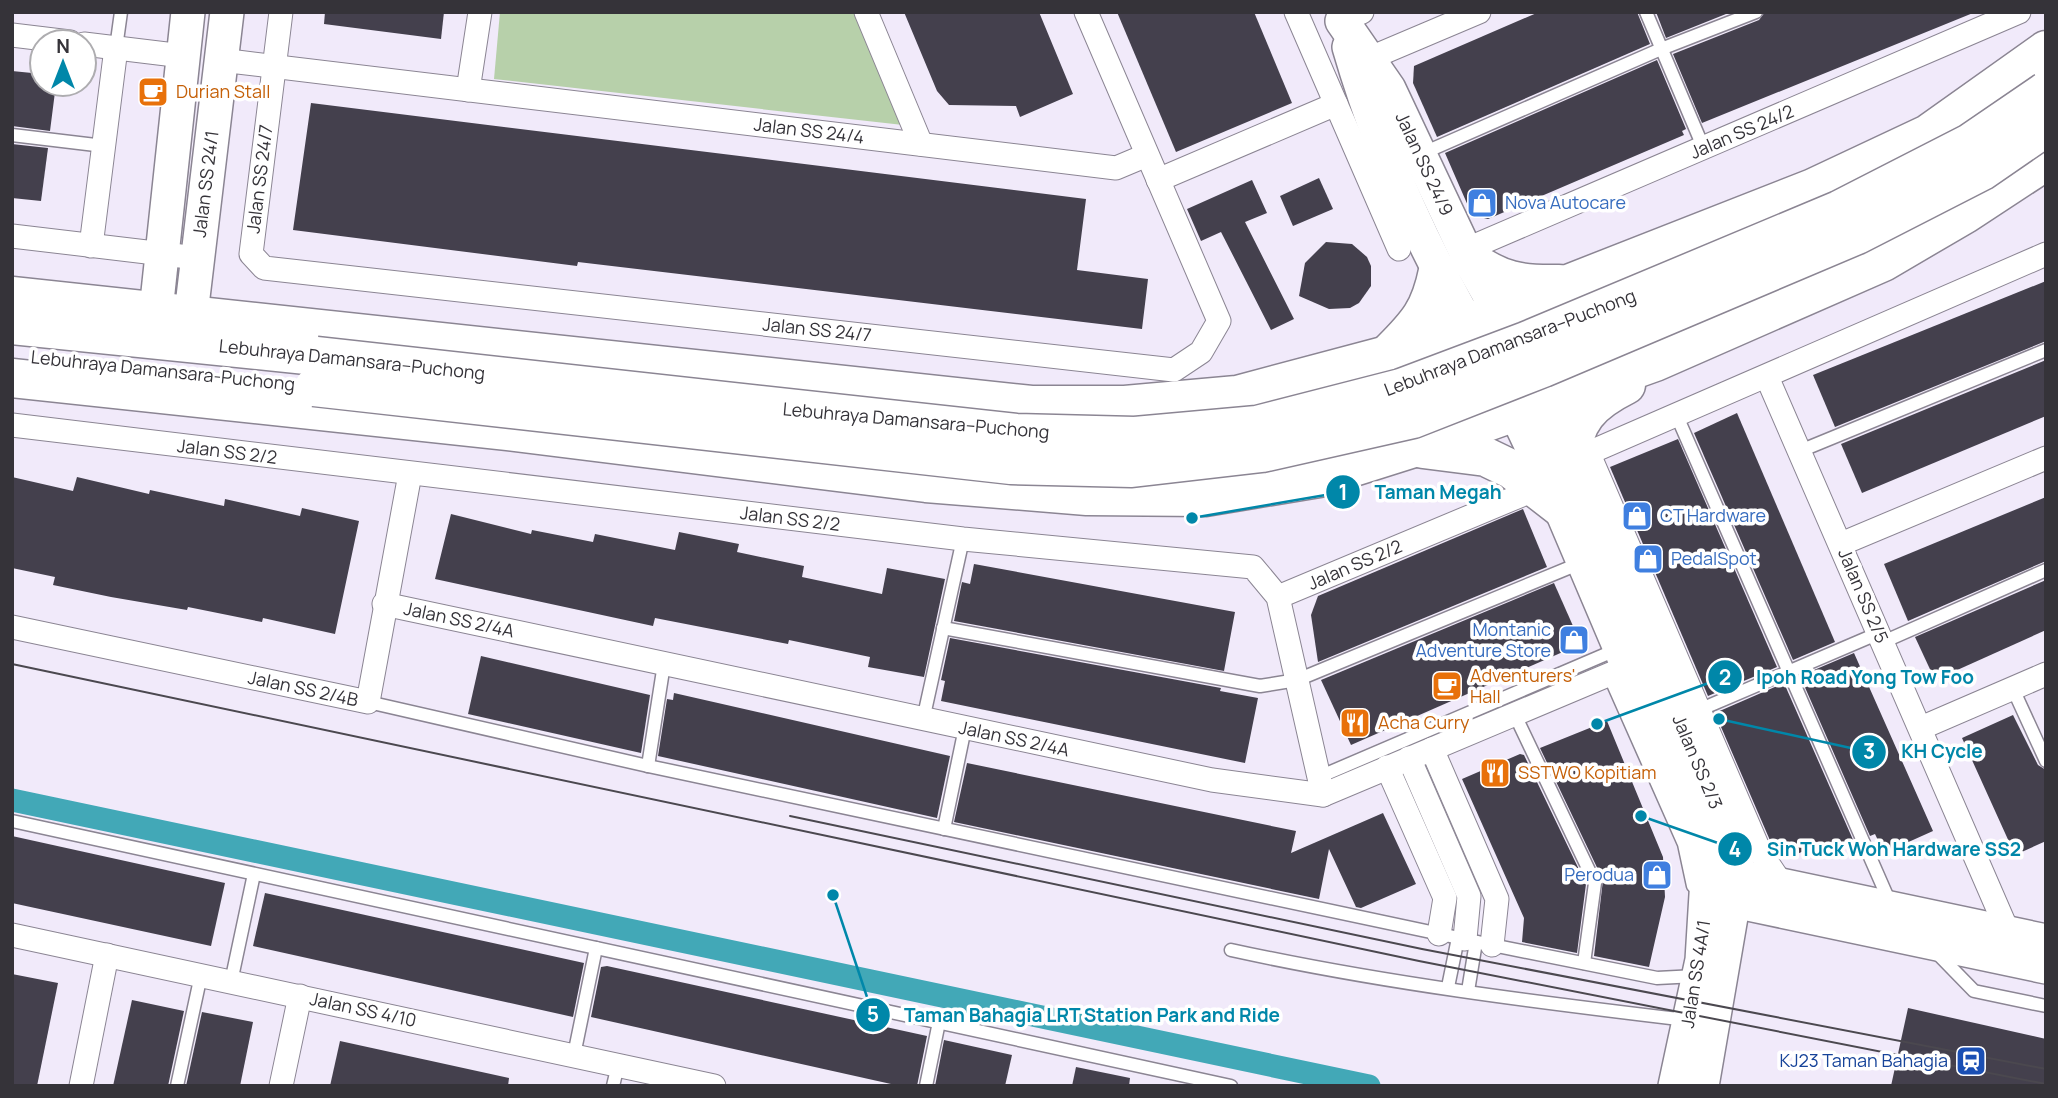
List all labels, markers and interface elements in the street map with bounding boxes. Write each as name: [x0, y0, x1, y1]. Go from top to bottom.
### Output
north arrow: [28, 28, 98, 98]
text: N: [56, 33, 70, 59]
cafe icon: Durian Stall: [136, 75, 170, 109]
place label: Durian Stall: [176, 79, 270, 103]
street label: Jalan SS 24/2: [1686, 98, 1797, 164]
street label: Jalan SS 24/9: [1390, 108, 1459, 219]
street label: Jalan SS 24/4: [753, 111, 866, 149]
street label: Jalan SS 24/7: [240, 123, 278, 235]
street label: Jalan SS 24/1: [187, 129, 223, 239]
shop icon: Nova Autocare: [1465, 186, 1499, 220]
place label: Nova Autocare: [1505, 190, 1626, 214]
street label: Lebuhraya Damansara–Puchong: [1380, 283, 1639, 401]
street label: Jalan SS 24/7: [761, 311, 873, 347]
street label: Lebuhraya Damansara–Puchong: [218, 333, 486, 385]
street label: Lebuhraya Damansara-Puchong: [30, 344, 296, 396]
street label: Lebuhraya Damansara–Puchong: [782, 396, 1050, 444]
street label: Jalan SS 2/2: [176, 433, 278, 469]
callout: Taman Megah: [1325, 472, 1515, 512]
text: 1: [1338, 478, 1348, 506]
text: Taman Megah: [1374, 479, 1502, 505]
shop icon: CT Hardware: [1620, 499, 1654, 533]
street label: Jalan SS 2/2: [739, 500, 841, 536]
place label: CT Hardware: [1660, 503, 1766, 527]
street label: Jalan SS 2/2: [1304, 533, 1406, 595]
shop icon: PedalSpot: [1631, 542, 1665, 576]
street label: Jalan SS 2/5: [1833, 545, 1895, 647]
place label: PedalSpot: [1671, 546, 1757, 570]
street label: Jalan SS 2/4A: [402, 596, 517, 643]
place label: Montanic Adventure Store: [1415, 617, 1551, 662]
shop icon: Montanic Adventure Store: [1557, 623, 1591, 657]
callout: Ipoh Road Yong Tow Foo: [1707, 657, 1988, 697]
place label: Adventurers' Hall: [1470, 663, 1576, 708]
text: 2: [1719, 663, 1731, 691]
text: Ipoh Road Yong Tow Foo: [1756, 664, 1974, 690]
street label: Jalan SS 2/4B: [246, 665, 360, 711]
cafe icon: Adventurers' Hall: [1430, 669, 1464, 703]
restaurant icon: Acha Curry: [1338, 706, 1372, 740]
place label: Acha Curry: [1378, 710, 1470, 734]
street label: Jalan SS 2/3: [1667, 711, 1729, 812]
street label: Jalan SS 2/4A: [957, 715, 1072, 762]
callout: KH Cycle: [1852, 732, 1996, 772]
text: 3: [1863, 737, 1875, 765]
text: KH Cycle: [1901, 738, 1983, 764]
restaurant icon: SSTWO Kopitiam: [1478, 756, 1512, 790]
place label: SSTWO Kopitiam: [1518, 760, 1656, 784]
callout: Sin Tuck Woh Hardware SS2: [1718, 829, 2035, 869]
text: 4: [1729, 835, 1741, 863]
text: Sin Tuck Woh Hardware SS2: [1767, 836, 2021, 862]
shop icon: Perodua: [1640, 858, 1674, 892]
place label: Perodua: [1564, 862, 1634, 886]
street label: Jalan SS 4A/1: [1675, 918, 1715, 1030]
street label: Jalan SS 4/10: [308, 986, 419, 1032]
callout: Taman Bahagia LRT Station Park and Ride: [855, 995, 1295, 1035]
text: 5: [867, 1000, 879, 1028]
text: Taman Bahagia LRT Station Park and Ride: [904, 1002, 1280, 1028]
station icon: KJ23 Taman Bahagia: [1954, 1044, 1988, 1078]
place label: KJ23 Taman Bahagia: [1780, 1048, 1948, 1072]

